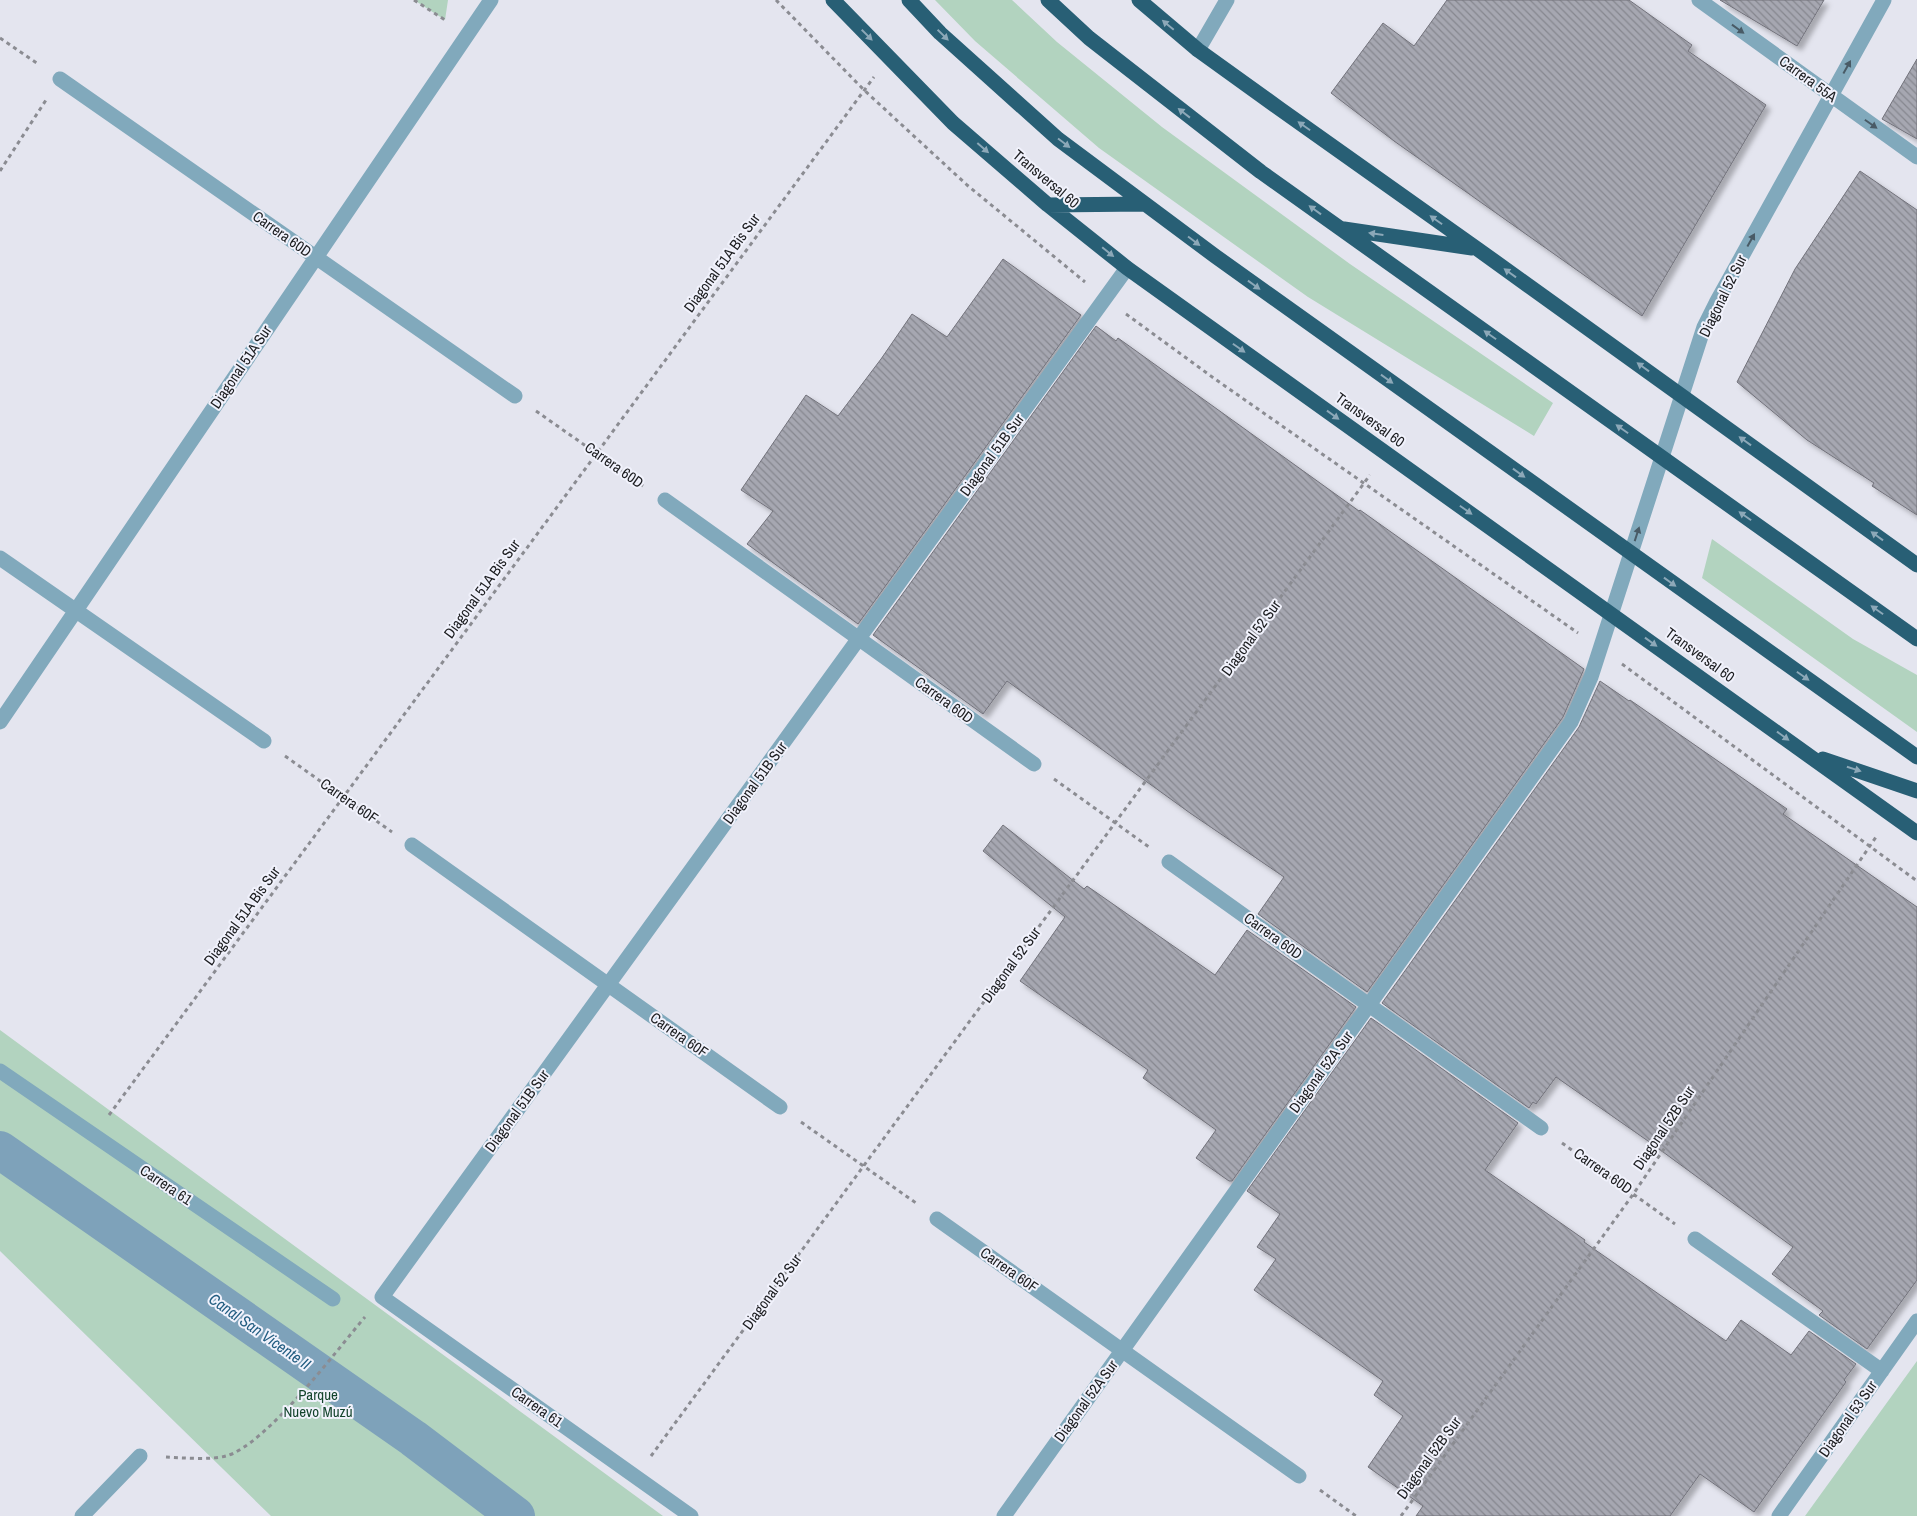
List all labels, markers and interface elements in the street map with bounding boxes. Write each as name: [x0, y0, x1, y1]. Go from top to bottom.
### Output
one-way arrow: [1162, 20, 1175, 31]
one-way arrow: [1731, 23, 1744, 34]
one-way arrow: [861, 29, 873, 41]
one-way arrow: [936, 29, 948, 41]
street label: Carrera 55A: [1775, 50, 1842, 107]
one-way arrow: [1843, 60, 1851, 74]
one-way arrow: [1178, 108, 1191, 119]
one-way arrow: [1864, 119, 1877, 129]
one-way arrow: [1297, 121, 1310, 131]
one-way arrow: [1057, 138, 1070, 149]
one-way arrow: [976, 143, 989, 154]
street label: Transversal 60: [1009, 145, 1084, 213]
one-way arrow: [1309, 205, 1322, 216]
street label: Carrera 60D: [249, 206, 316, 262]
street label: Diagonal 51A Bis Sur: [679, 209, 765, 316]
one-way arrow: [1430, 215, 1443, 225]
one-way arrow: [1368, 230, 1384, 238]
one-way arrow: [1747, 232, 1755, 247]
one-way arrow: [1187, 236, 1201, 246]
one-way arrow: [1101, 247, 1114, 258]
street label: Diagonal 52 Sur: [1694, 251, 1751, 340]
one-way arrow: [1504, 268, 1517, 278]
one-way arrow: [1248, 280, 1261, 290]
street label: Diagonal 51A Sur: [205, 321, 276, 413]
one-way arrow: [1483, 330, 1497, 340]
one-way arrow: [1232, 343, 1246, 353]
one-way arrow: [1636, 363, 1649, 373]
one-way arrow: [1380, 374, 1394, 384]
street label: Transversal 60: [1331, 387, 1409, 452]
street label: Diagonal 51B Sur: [955, 409, 1029, 500]
one-way arrow: [1326, 410, 1340, 420]
one-way arrow: [1615, 424, 1629, 434]
street label: Carrera 60D: [581, 437, 648, 493]
one-way arrow: [1739, 437, 1752, 447]
one-way arrow: [1512, 468, 1525, 479]
one-way arrow: [1459, 504, 1472, 514]
one-way arrow: [1738, 511, 1752, 521]
one-way arrow: [1634, 526, 1641, 541]
one-way arrow: [1871, 531, 1884, 541]
street label: Diagonal 51A Bis Sur: [439, 535, 525, 642]
one-way arrow: [1663, 577, 1677, 587]
street label: Diagonal 52 Sur: [1216, 596, 1285, 680]
one-way arrow: [1871, 605, 1884, 616]
street label: Transversal 60: [1661, 622, 1739, 687]
one-way arrow: [1644, 636, 1657, 646]
street label: Carrera 60D: [911, 671, 978, 728]
one-way arrow: [1796, 671, 1810, 681]
one-way arrow: [1776, 731, 1790, 741]
street label: Diagonal 51B Sur: [718, 737, 792, 828]
one-way arrow: [1847, 766, 1862, 774]
street label: Carrera 60F: [316, 773, 382, 828]
street label: Diagonal 51A Bis Sur: [199, 862, 285, 969]
street label: Carrera 60D: [1240, 907, 1307, 964]
street label: Diagonal 52 Sur: [976, 923, 1045, 1007]
street label: Carrera 60F: [646, 1007, 712, 1062]
street label: Diagonal 52A Sur: [1284, 1027, 1357, 1117]
street label: Diagonal 51B Sur: [480, 1065, 554, 1156]
street label: Diagonal 52B Sur: [1628, 1082, 1699, 1174]
street label: Carrera 60D: [1570, 1143, 1637, 1199]
street label: Carrera 61: [136, 1159, 197, 1210]
street label: Carrera 60F: [976, 1242, 1042, 1297]
street label: Diagonal 52 Sur: [737, 1250, 806, 1334]
water label: Canal San Vicente II: [205, 1288, 316, 1375]
street label: Diagonal 52A Sur: [1049, 1356, 1122, 1446]
street label: Diagonal 53 Sur: [1813, 1376, 1882, 1461]
street label: Carrera 61: [507, 1381, 568, 1432]
park label: Parque Nuevo Muzú: [283, 1384, 353, 1422]
street label: Diagonal 52B Sur: [1392, 1412, 1466, 1503]

